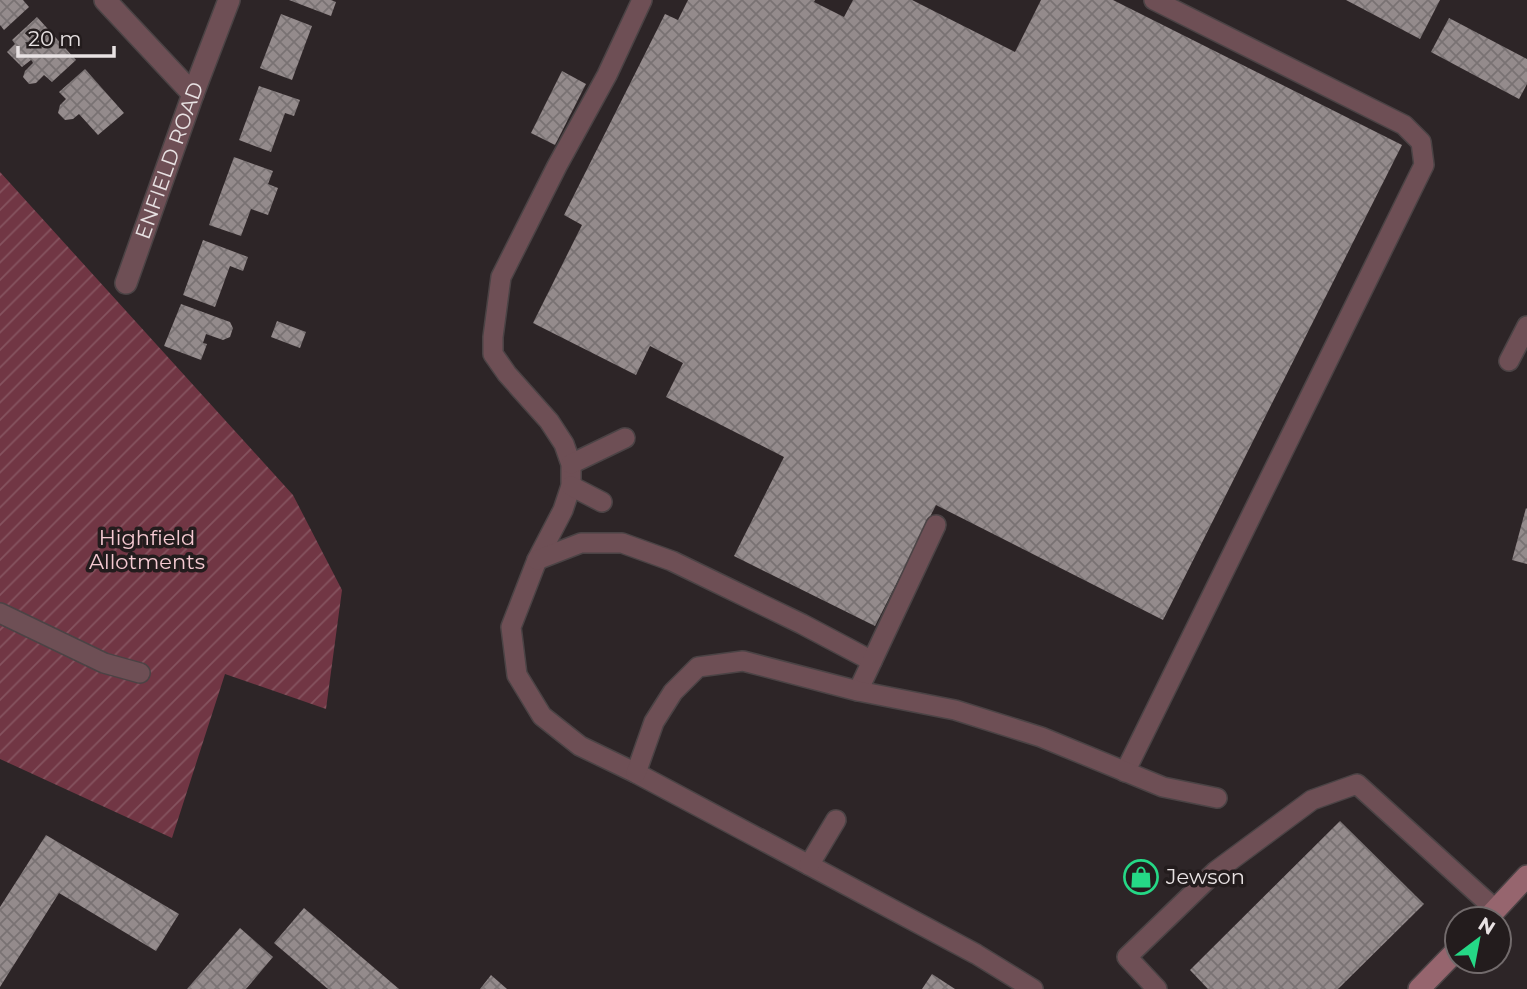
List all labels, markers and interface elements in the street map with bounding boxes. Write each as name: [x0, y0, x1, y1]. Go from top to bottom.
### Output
scale bar: [18, 14, 114, 58]
text: 20 m: [28, 26, 82, 51]
street label: ENFIELD ROAD: [130, 78, 209, 242]
park label: Highfield Allotments: [89, 525, 205, 574]
shop icon: Jewson: [1122, 858, 1160, 896]
place label: Jewson: [1165, 864, 1245, 889]
north arrow: [1443, 905, 1513, 975]
text: N: [1474, 912, 1499, 940]

